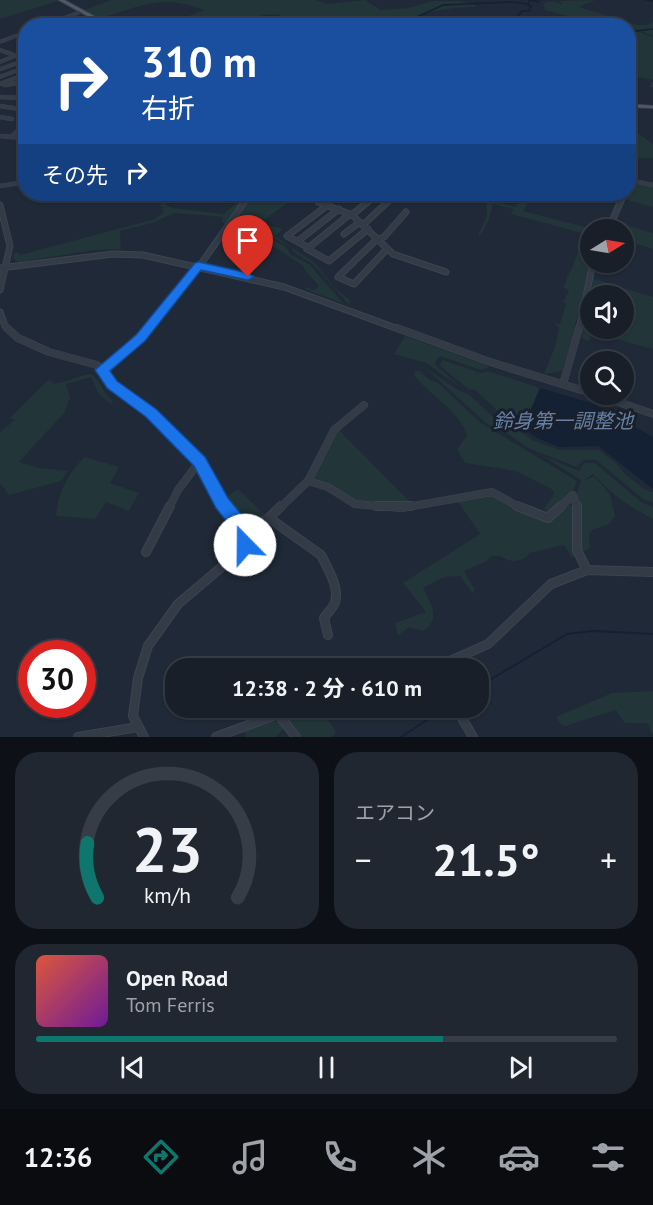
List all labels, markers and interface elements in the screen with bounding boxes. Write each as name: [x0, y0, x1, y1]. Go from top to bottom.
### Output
text: 310 m: [141, 34, 257, 89]
icon: right: [42, 42, 120, 120]
text: 右折: [141, 91, 195, 125]
icon: right: [120, 156, 153, 189]
text: その先: [42, 161, 108, 189]
pin: [222, 215, 273, 277]
north arrow: [580, 219, 634, 273]
map controls: [580, 219, 634, 405]
icon: arrive: [231, 224, 264, 257]
button: sound: [580, 285, 634, 339]
button: search: [580, 351, 634, 405]
water label: 鈴身第一調整池: [493, 408, 635, 434]
position arrow: [213, 513, 277, 577]
speed limit sign: 30: [18, 640, 96, 718]
text: 12:38 · 2 分 · 610 m: [232, 674, 422, 702]
text: エアコン: [355, 800, 435, 826]
text: 23: [132, 808, 202, 889]
text: 21.5°: [432, 830, 540, 888]
text: −: [355, 838, 372, 881]
text: +: [600, 838, 617, 881]
text: km/h: [143, 881, 190, 909]
text: Open Road: [126, 964, 228, 992]
text: Tom Ferris: [126, 992, 215, 1018]
icon: previous: [116, 1051, 149, 1084]
icon: pause: [310, 1051, 343, 1084]
icon: next: [504, 1051, 537, 1084]
icon: directions: [140, 1136, 182, 1178]
icon: music: [229, 1136, 271, 1178]
icon: phone: [319, 1136, 361, 1178]
icon: climate: [408, 1136, 450, 1178]
icon: car: [498, 1136, 540, 1178]
icon: filters: [587, 1136, 629, 1178]
text: 12:36: [24, 1140, 92, 1174]

